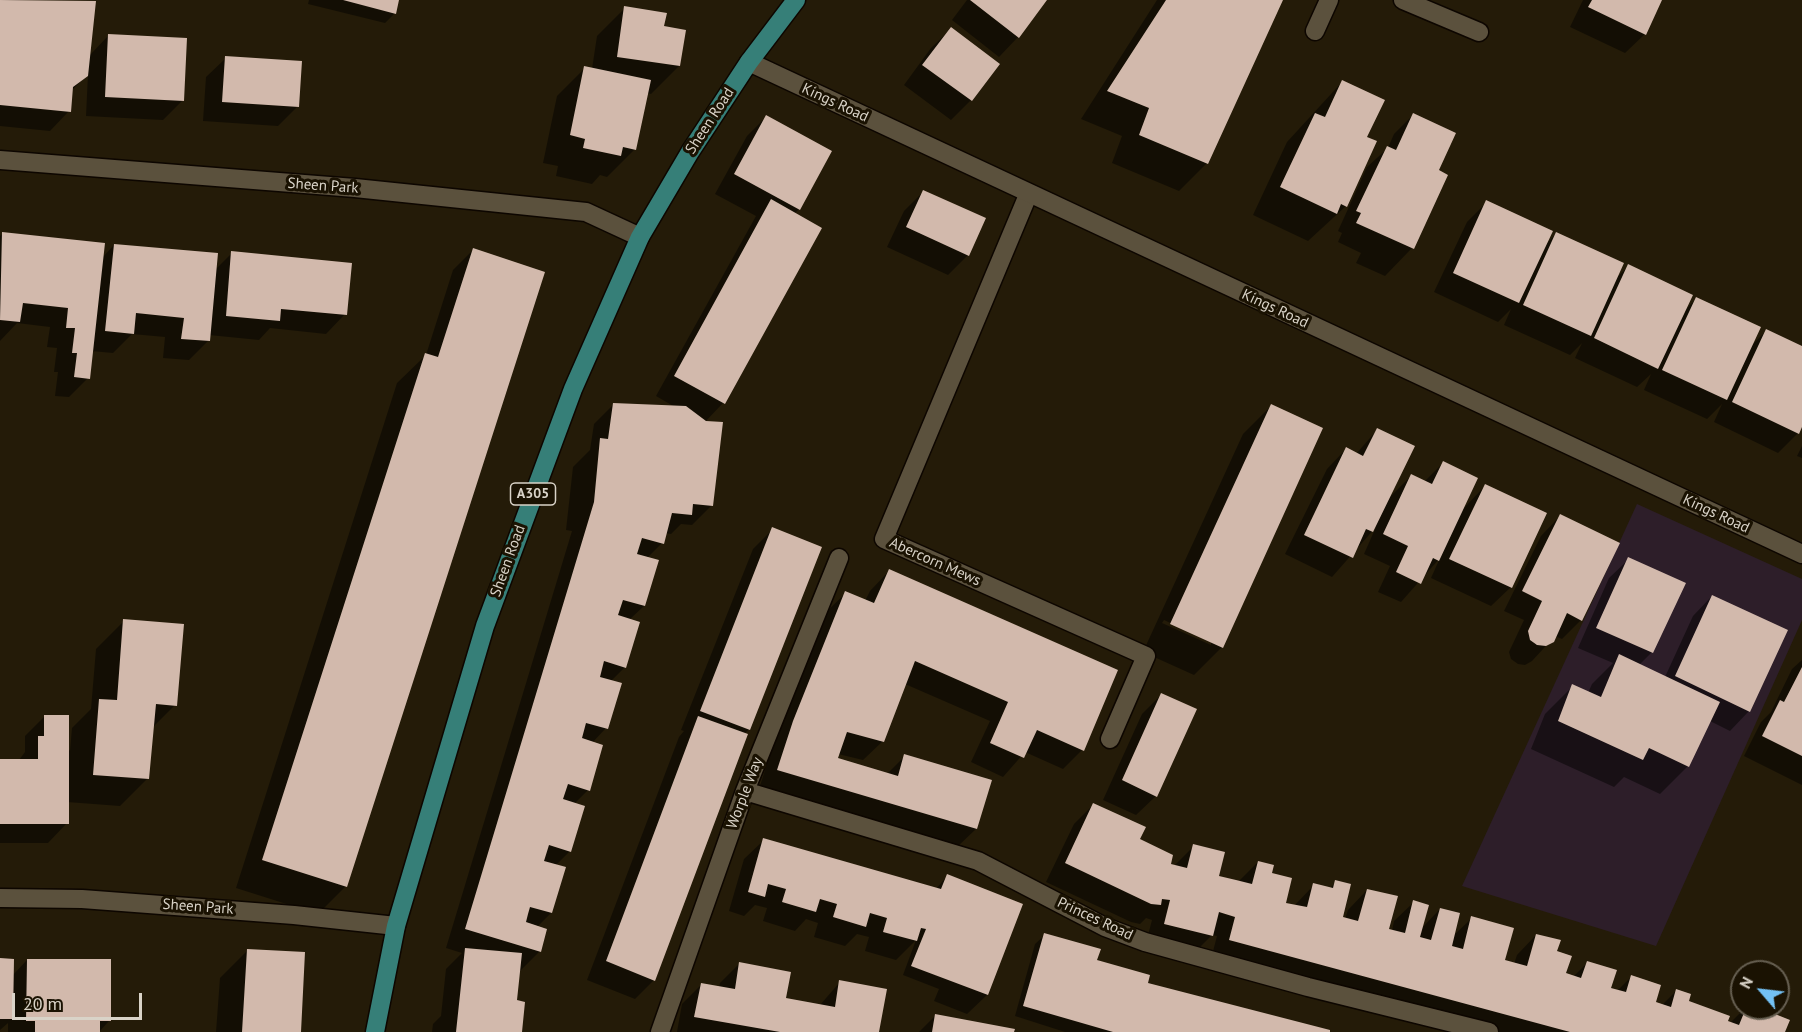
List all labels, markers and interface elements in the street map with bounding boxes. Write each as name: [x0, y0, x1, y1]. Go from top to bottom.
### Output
street label: Kings Road: [799, 80, 871, 126]
street label: Sheen Road: [682, 85, 738, 157]
street label: Sheen Park: [287, 175, 359, 197]
street label: Kings Road: [1239, 286, 1311, 332]
road number: A305: [510, 483, 556, 505]
street label: Kings Road: [1680, 491, 1752, 537]
street label: Sheen Road: [487, 523, 529, 599]
street label: Abercorn Mews: [887, 534, 983, 590]
street label: Worple Way: [723, 755, 767, 831]
street label: Princes Road: [1054, 894, 1136, 944]
street label: Sheen Park: [162, 896, 234, 918]
north arrow: [1730, 960, 1790, 1020]
text: N: [1735, 973, 1757, 992]
scale bar: [15, 981, 146, 1019]
text: 20 m: [23, 992, 62, 1015]

